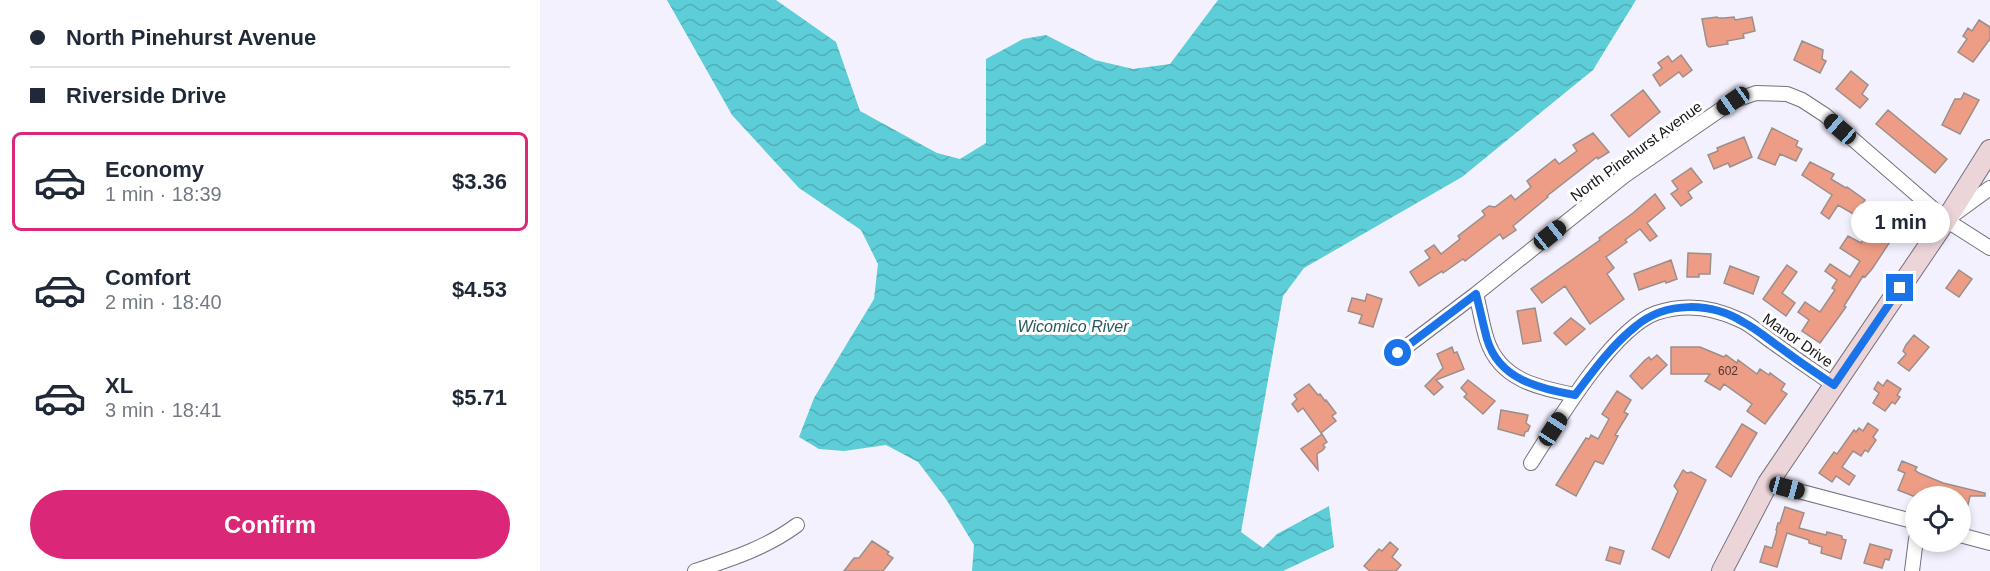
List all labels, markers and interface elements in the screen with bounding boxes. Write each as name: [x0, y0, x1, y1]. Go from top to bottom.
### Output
text: North Pinehurst Avenue: [66, 25, 316, 50]
text: Riverside Drive: [66, 83, 226, 108]
car: [1713, 83, 1753, 119]
street label: North Pinehurst Avenue: [1567, 98, 1705, 204]
car: [1821, 110, 1859, 148]
icon: car: [33, 155, 87, 209]
text: Economy: [105, 157, 204, 182]
text: $3.36: [452, 169, 507, 194]
text: 1 min · 18:39: [105, 183, 222, 205]
callout: 1 min: [1850, 201, 1950, 243]
text: 1 min: [1874, 211, 1927, 233]
car: [1530, 217, 1570, 253]
icon: car: [33, 263, 87, 317]
text: Comfort: [105, 265, 191, 290]
route end: [1886, 274, 1913, 301]
text: $4.53: [452, 277, 507, 302]
text: 2 min · 18:40: [105, 291, 222, 313]
street label: Manor Drive: [1760, 310, 1836, 370]
water label: Wicomico River: [1018, 318, 1129, 335]
route start: [1384, 339, 1411, 366]
house number: 602: [1718, 364, 1738, 378]
icon: car: [33, 371, 87, 425]
text: XL: [105, 373, 133, 398]
text: $5.71: [452, 385, 507, 410]
text: 3 min · 18:41: [105, 399, 222, 421]
car: [1536, 409, 1570, 449]
car: [1767, 475, 1807, 501]
map controls: [1905, 486, 1971, 552]
button: locate: [1905, 486, 1971, 552]
button: Confirm: [30, 490, 510, 559]

